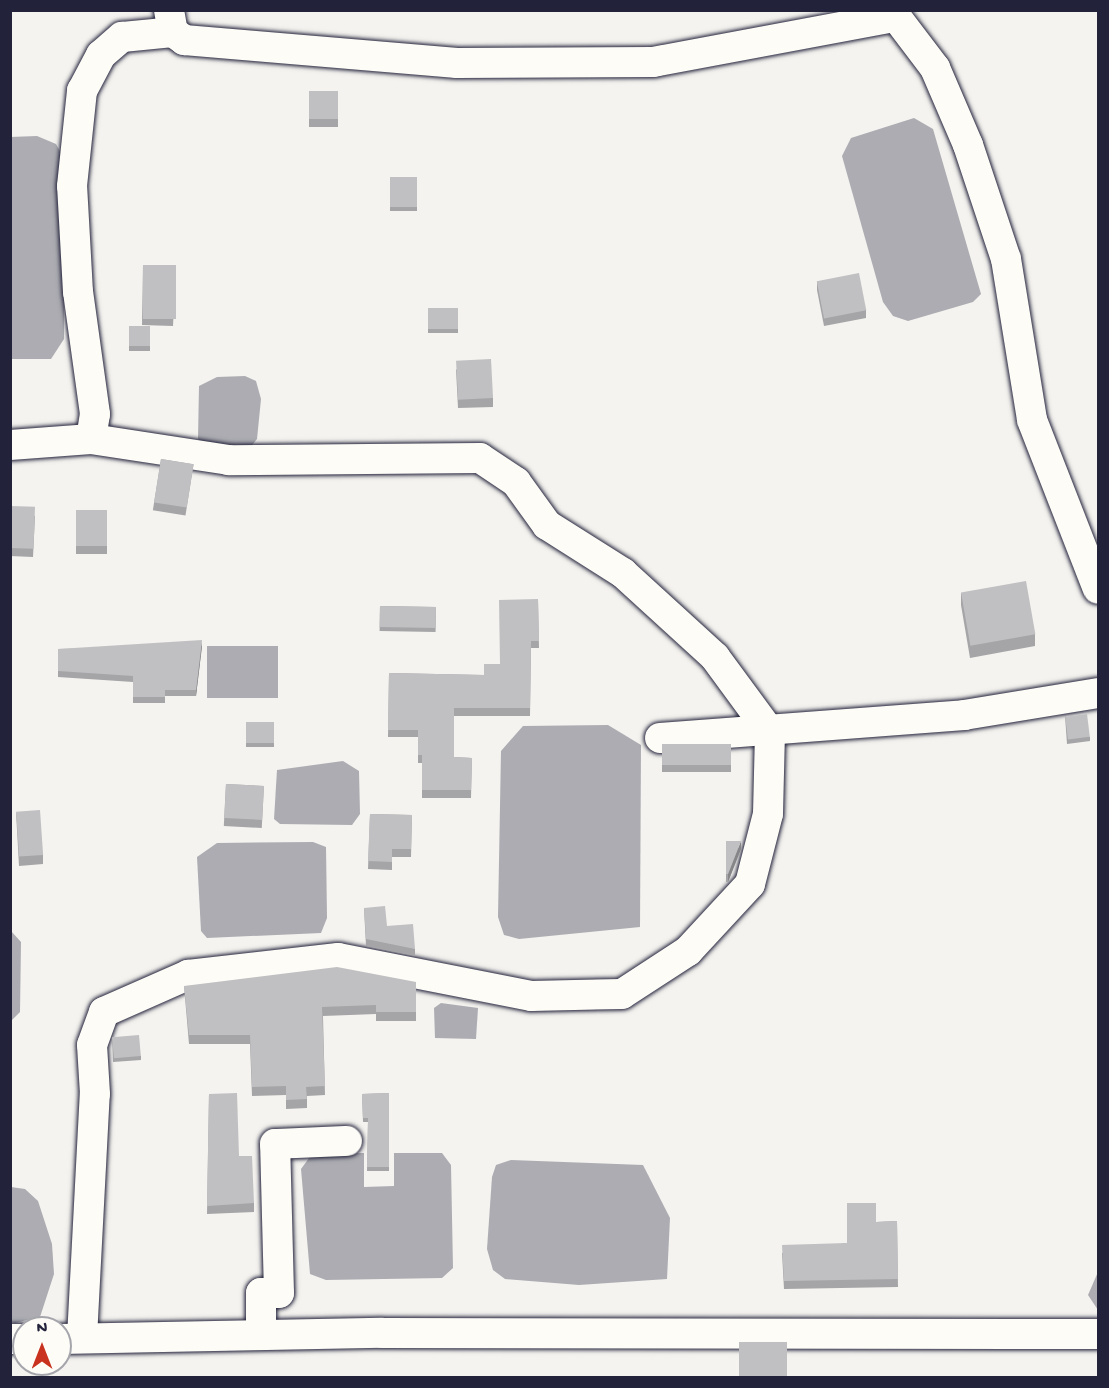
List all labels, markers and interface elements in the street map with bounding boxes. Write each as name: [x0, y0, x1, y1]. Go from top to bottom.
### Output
north arrow: [12, 1316, 72, 1376]
text: N: [37, 1320, 47, 1339]

